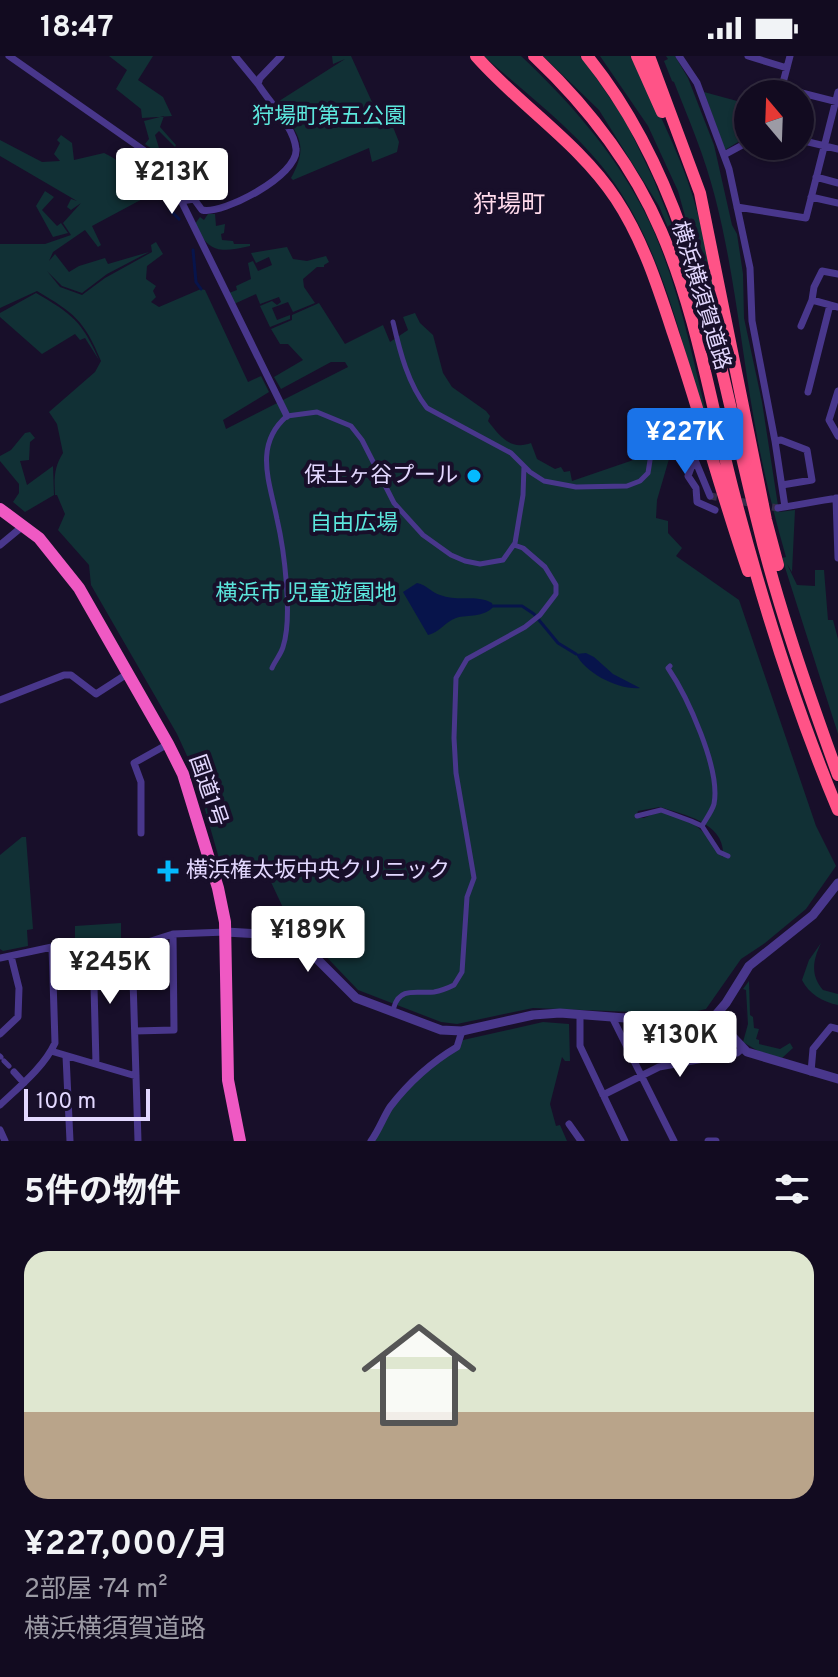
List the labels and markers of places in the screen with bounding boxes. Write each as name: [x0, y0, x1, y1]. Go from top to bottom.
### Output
pin: ¥213K: [116, 148, 228, 216]
pin: ¥227K: [629, 408, 741, 476]
place label: 保土ヶ谷プール: [304, 463, 458, 490]
marker: 保土ヶ谷プール: [465, 467, 483, 485]
place label: 横浜権太坂中央クリニック: [186, 858, 450, 885]
marker: 横浜権太坂中央クリニック: [157, 860, 179, 882]
pin: ¥189K: [252, 906, 364, 974]
pin: ¥245K: [54, 938, 166, 1006]
pin: ¥130K: [624, 1011, 736, 1079]

